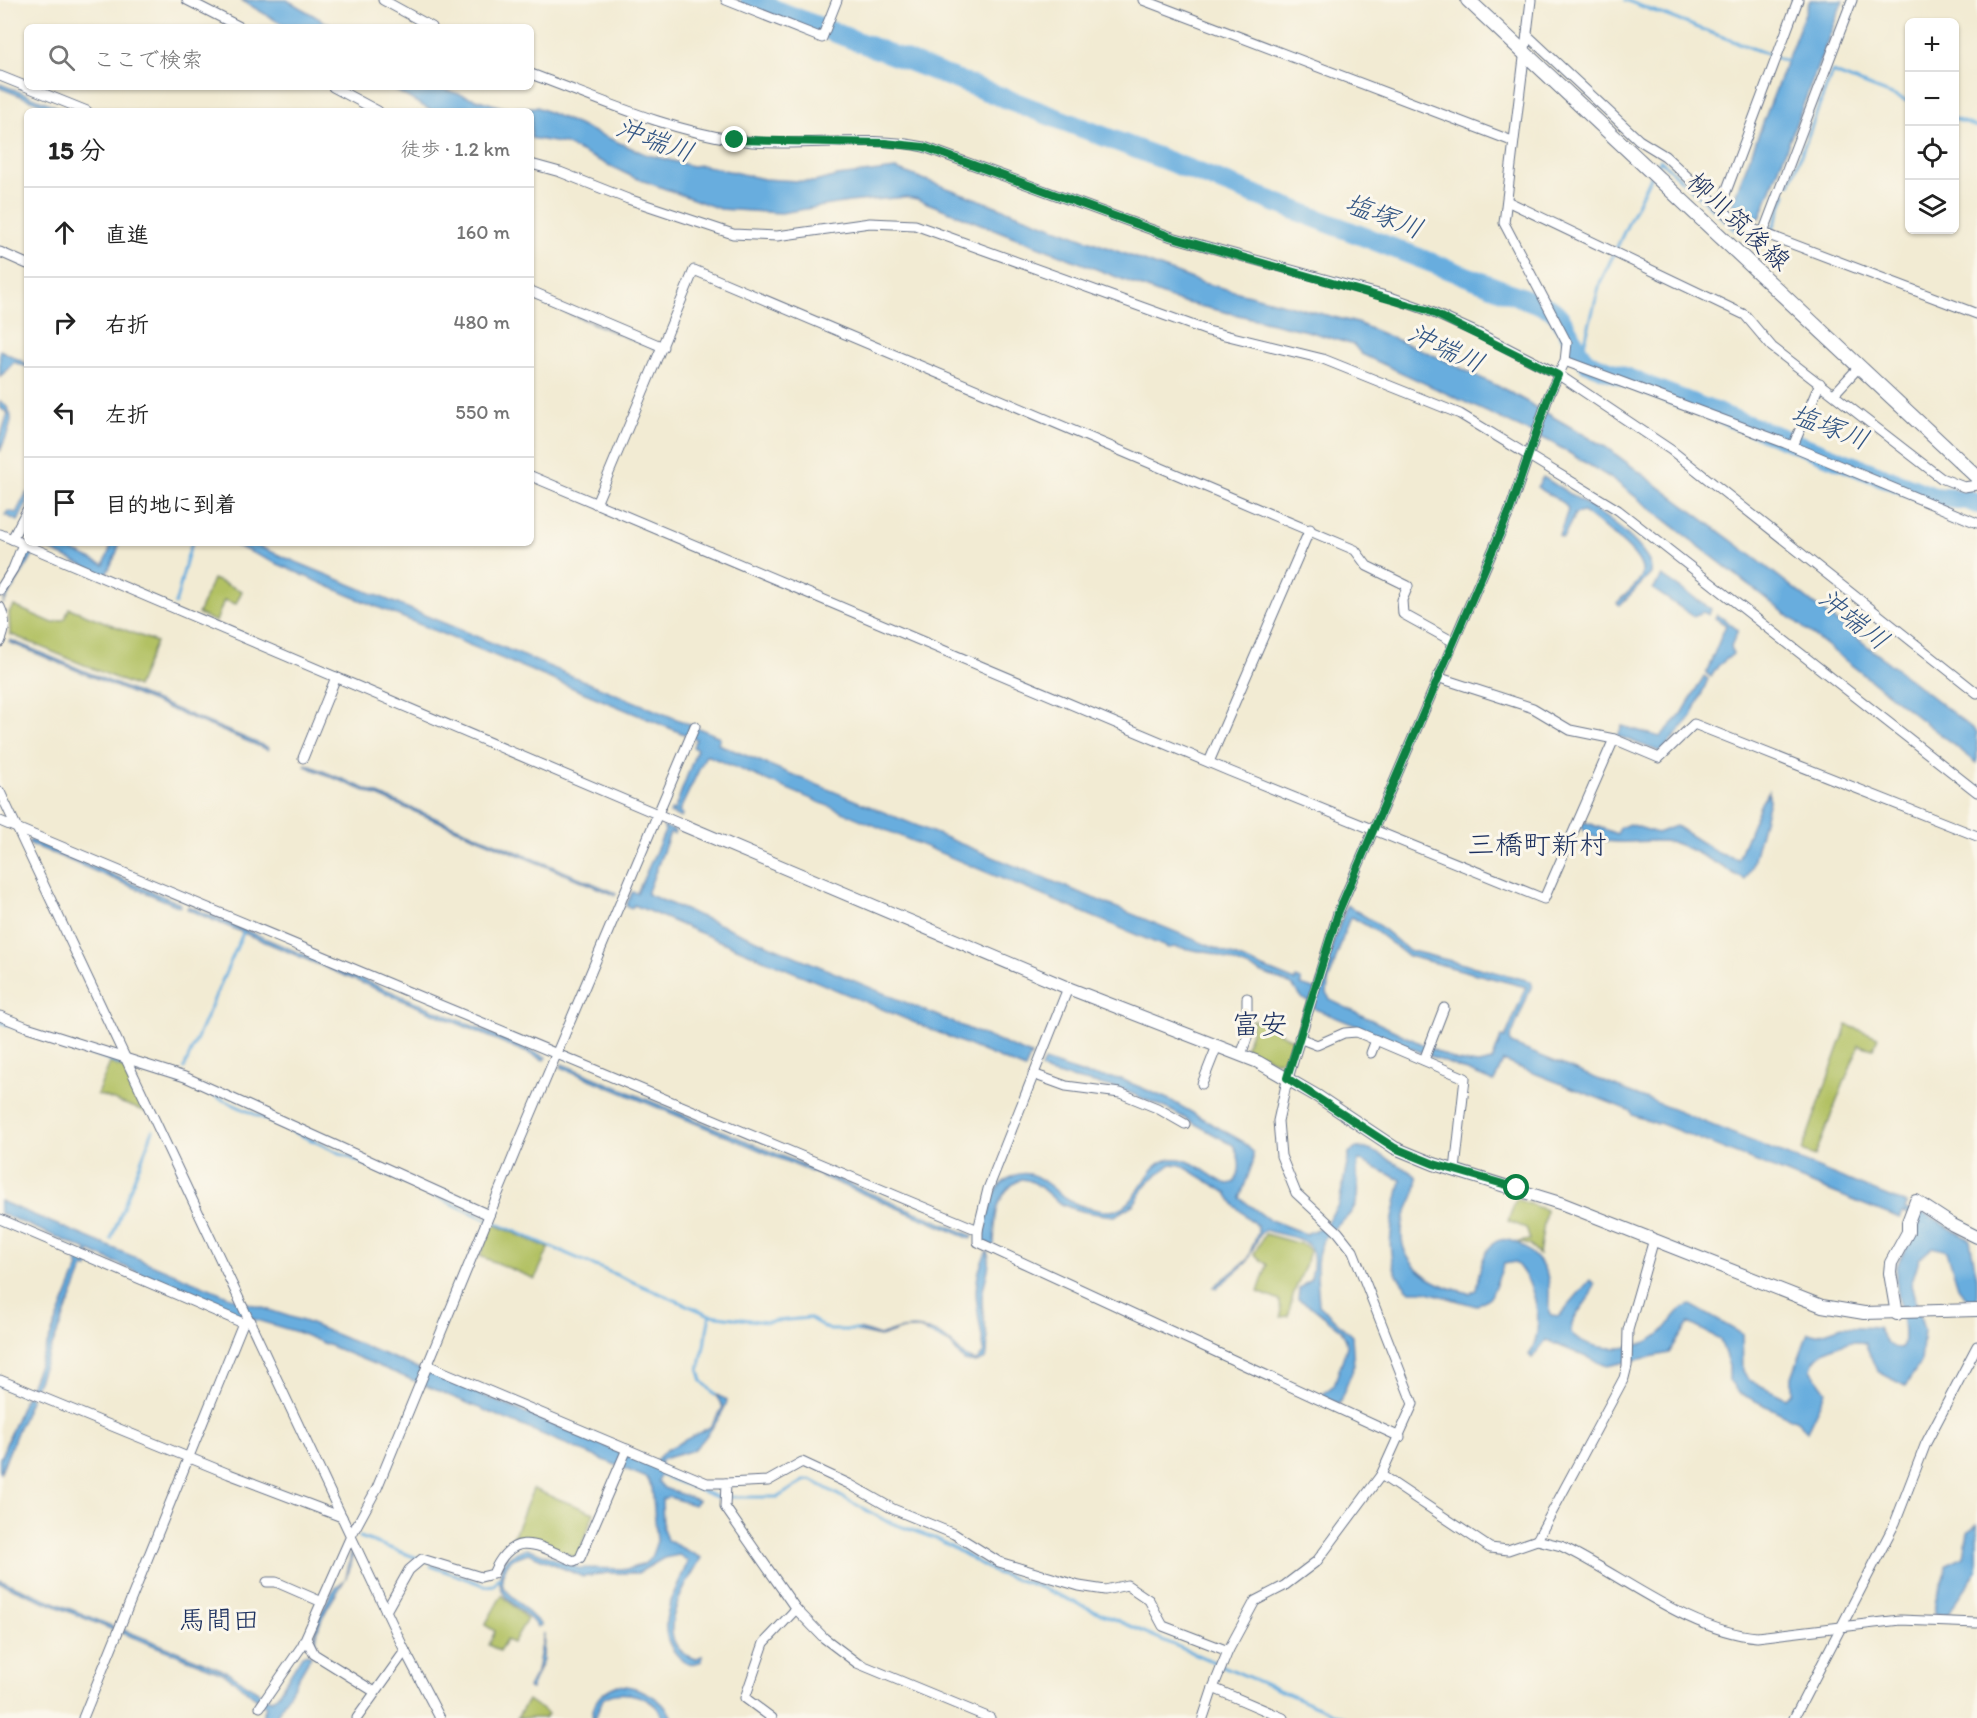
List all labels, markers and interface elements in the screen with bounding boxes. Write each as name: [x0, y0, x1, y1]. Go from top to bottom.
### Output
map controls: [1905, 18, 1959, 234]
button: +: [1905, 18, 1959, 72]
search box: [24, 24, 534, 90]
icon: search: [45, 41, 78, 74]
text: ここで検索: [93, 46, 203, 73]
button: −: [1905, 72, 1959, 126]
water label: 沖端川: [611, 110, 699, 169]
route end: [721, 126, 747, 152]
button: locate: [1905, 126, 1959, 180]
text: 15 分: [48, 134, 106, 166]
text: 徒歩 · 1.2 km: [401, 137, 510, 161]
street label: 柳川筑後線: [1681, 165, 1797, 277]
button: layers: [1905, 180, 1959, 234]
water label: 塩塚川: [1340, 186, 1428, 245]
icon: ahead: [48, 216, 81, 249]
text: 160 m: [457, 220, 510, 244]
text: 直進: [105, 221, 149, 248]
icon: right: [48, 306, 81, 339]
text: 480 m: [453, 310, 510, 334]
text: 右折: [105, 311, 149, 338]
water label: 沖端川: [1403, 315, 1490, 380]
icon: left: [48, 396, 81, 429]
water label: 塩塚川: [1786, 397, 1874, 456]
text: 550 m: [455, 400, 510, 424]
text: 左折: [105, 401, 149, 428]
icon: arrive: [48, 486, 81, 519]
text: 目的地に到着: [105, 491, 237, 518]
water label: 沖端川: [1812, 581, 1896, 657]
district label: 三橋町新村: [1467, 827, 1607, 861]
district label: 富安: [1232, 1007, 1288, 1041]
route start: [1503, 1174, 1529, 1200]
district label: 馬間田: [179, 1603, 260, 1636]

